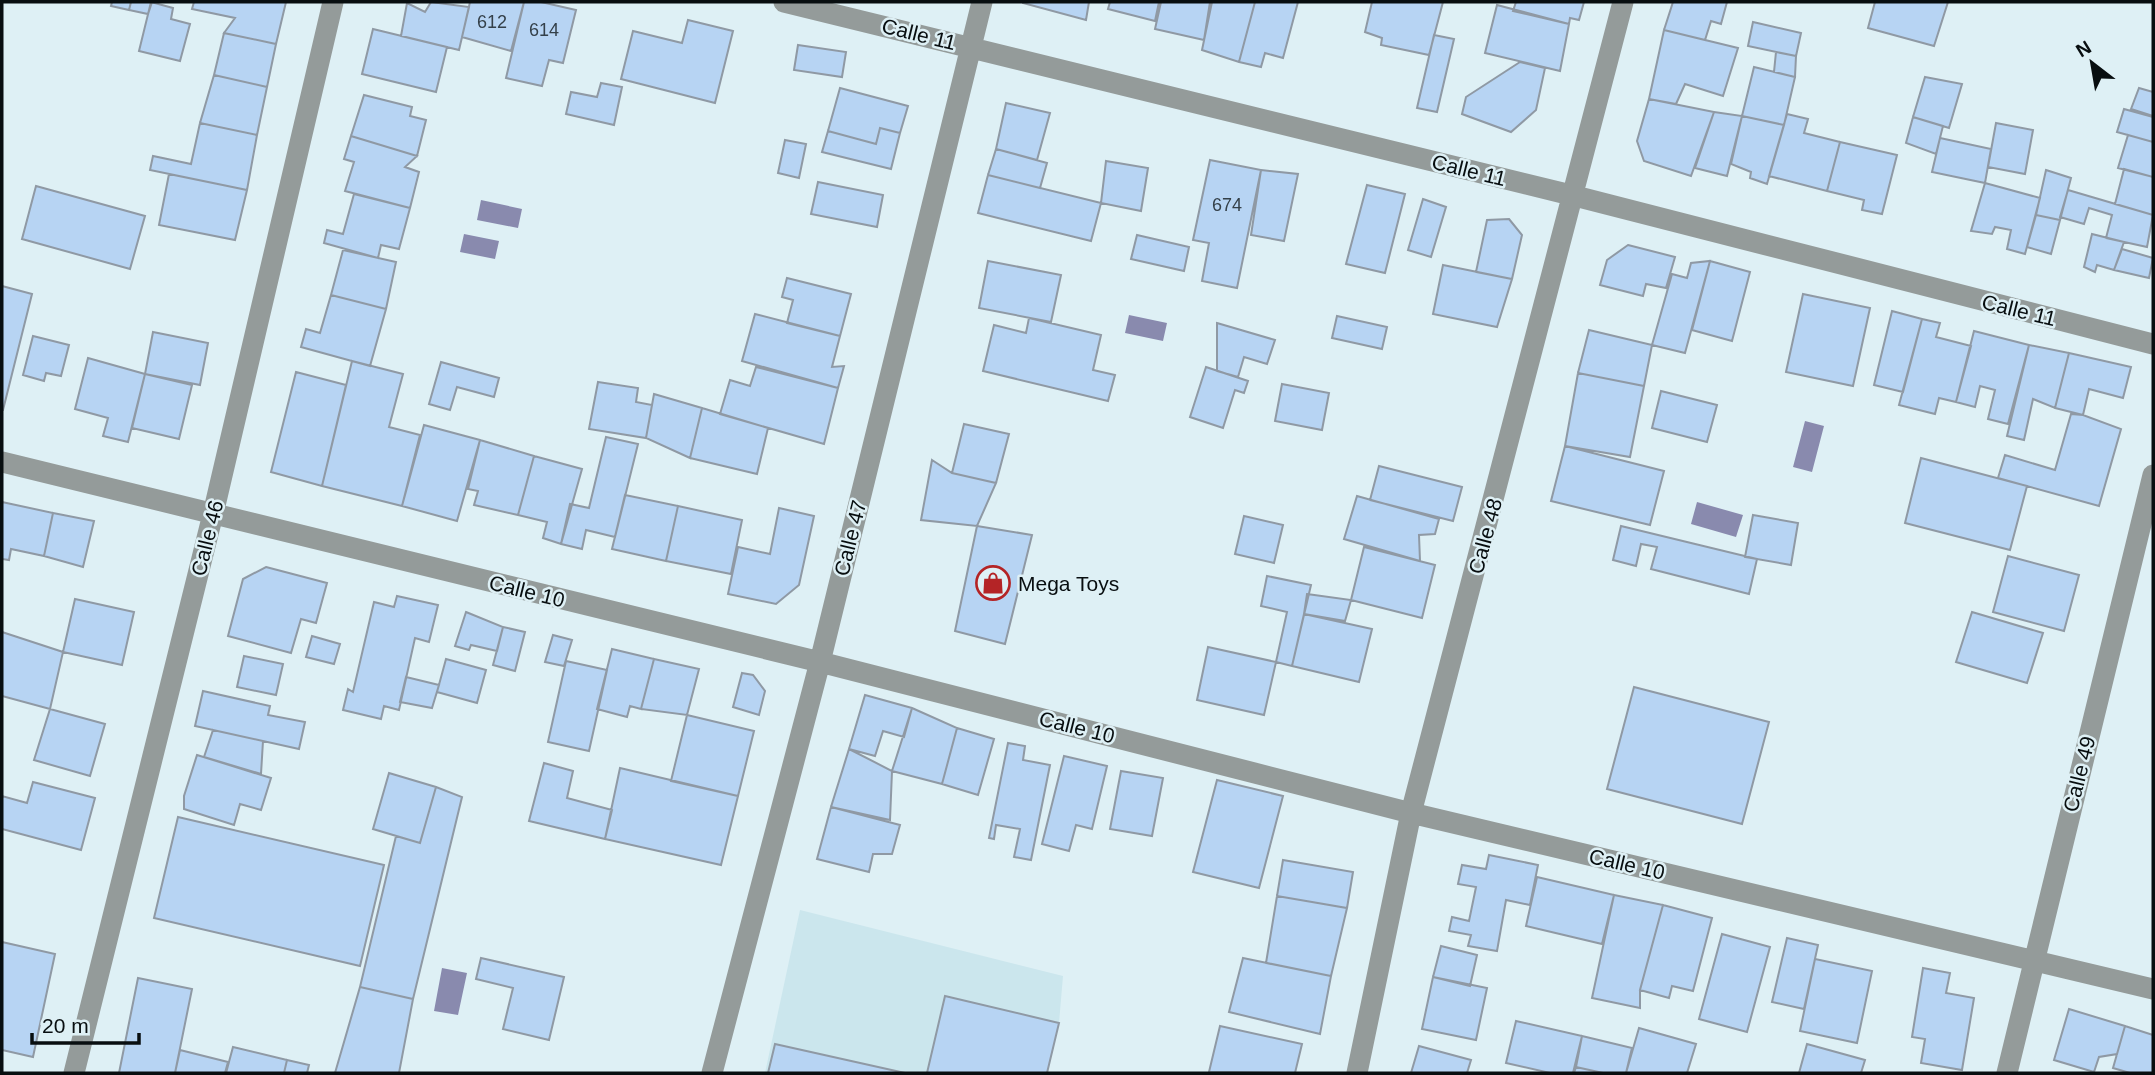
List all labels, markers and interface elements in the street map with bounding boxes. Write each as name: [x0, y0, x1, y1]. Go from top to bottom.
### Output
house number: 612: [477, 12, 507, 32]
street label: Calle 11: [880, 14, 958, 54]
house number: 614: [529, 20, 559, 40]
north arrow: [2057, 28, 2127, 98]
text: N: [2072, 36, 2095, 61]
street label: Calle 11: [1430, 150, 1508, 190]
house number: 674: [1212, 195, 1242, 215]
street label: Calle 11: [1980, 290, 2058, 330]
street label: Calle 48: [1464, 496, 1506, 576]
street label: Calle 46: [187, 498, 227, 578]
street label: Calle 47: [830, 498, 870, 578]
shop icon: Mega Toys: [974, 564, 1012, 602]
street label: Calle 10: [487, 571, 567, 611]
place label: Mega Toys: [1018, 572, 1119, 595]
street label: Calle 10: [1037, 707, 1117, 747]
street label: Calle 49: [2059, 734, 2099, 814]
street label: Calle 10: [1587, 844, 1667, 884]
scale bar: [32, 1002, 138, 1046]
text: 20 m: [42, 1014, 89, 1037]

